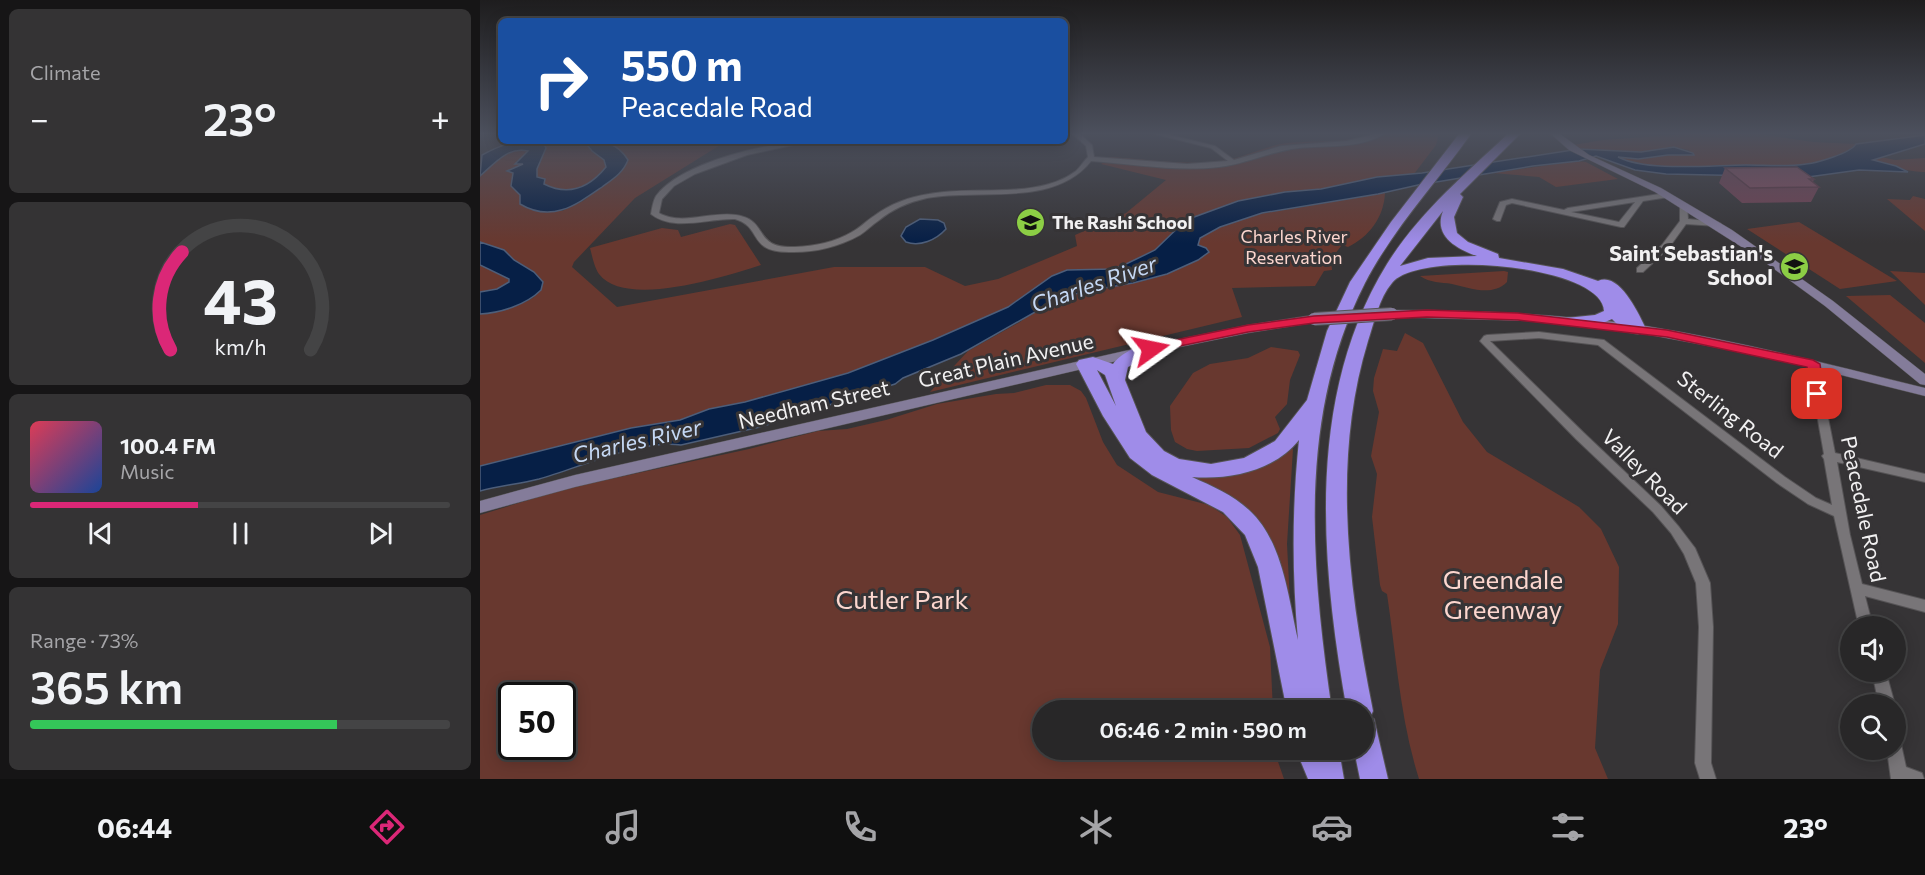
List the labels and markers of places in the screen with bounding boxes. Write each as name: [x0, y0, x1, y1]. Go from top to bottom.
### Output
school or university icon: The Rashi School: [1015, 207, 1047, 239]
place label: The Rashi School: [1052, 211, 1192, 233]
place label: Saint Sebastian's School: [1609, 240, 1773, 289]
school or university icon: Saint Sebastian's School: [1778, 250, 1810, 282]
pin: [1791, 368, 1842, 419]

